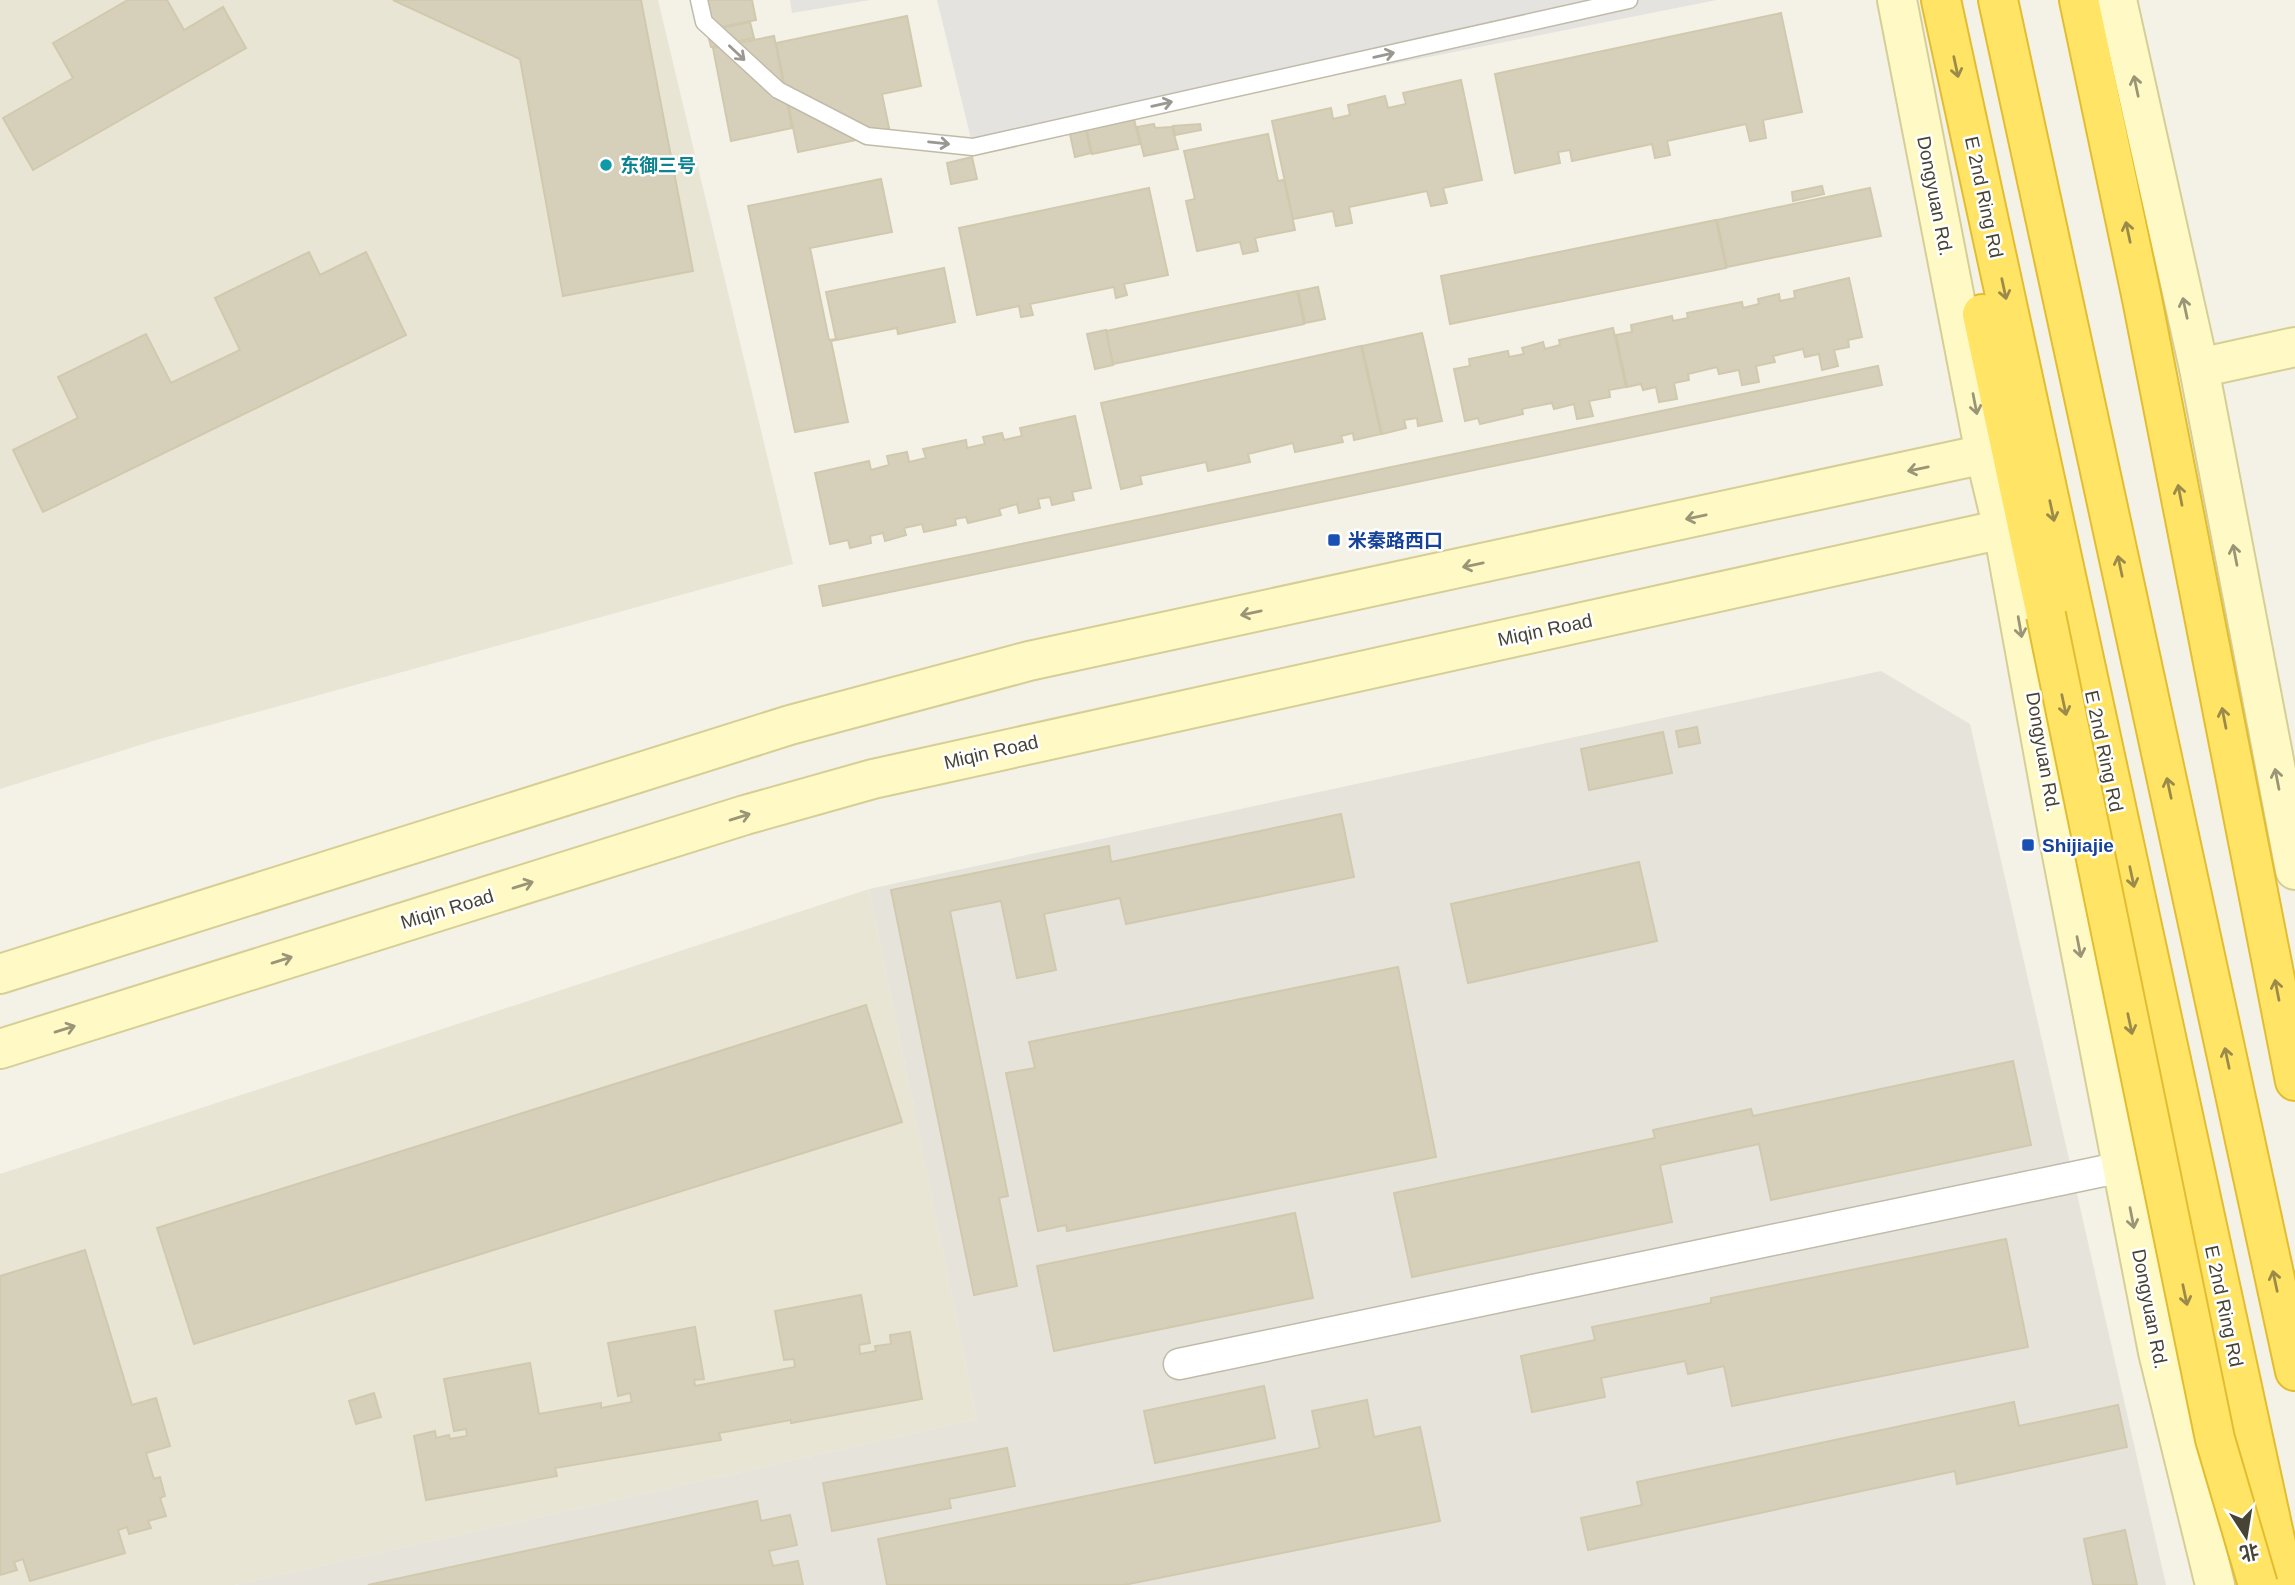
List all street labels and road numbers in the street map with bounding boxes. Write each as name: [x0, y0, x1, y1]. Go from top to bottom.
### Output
street label: Dongyuan Rd.: [1913, 134, 1957, 258]
street label: E 2nd Ring Rd: [1961, 134, 2007, 260]
street label: Miqin Road: [1496, 610, 1594, 650]
street label: E 2nd Ring Rd: [2081, 688, 2127, 814]
street label: Dongyuan Rd.: [2022, 690, 2064, 814]
street label: Miqin Road: [942, 731, 1040, 773]
street label: Miqin Road: [398, 885, 496, 933]
street label: E 2nd Ring Rd: [2201, 1243, 2247, 1369]
street label: Dongyuan Rd.: [2128, 1247, 2172, 1371]

